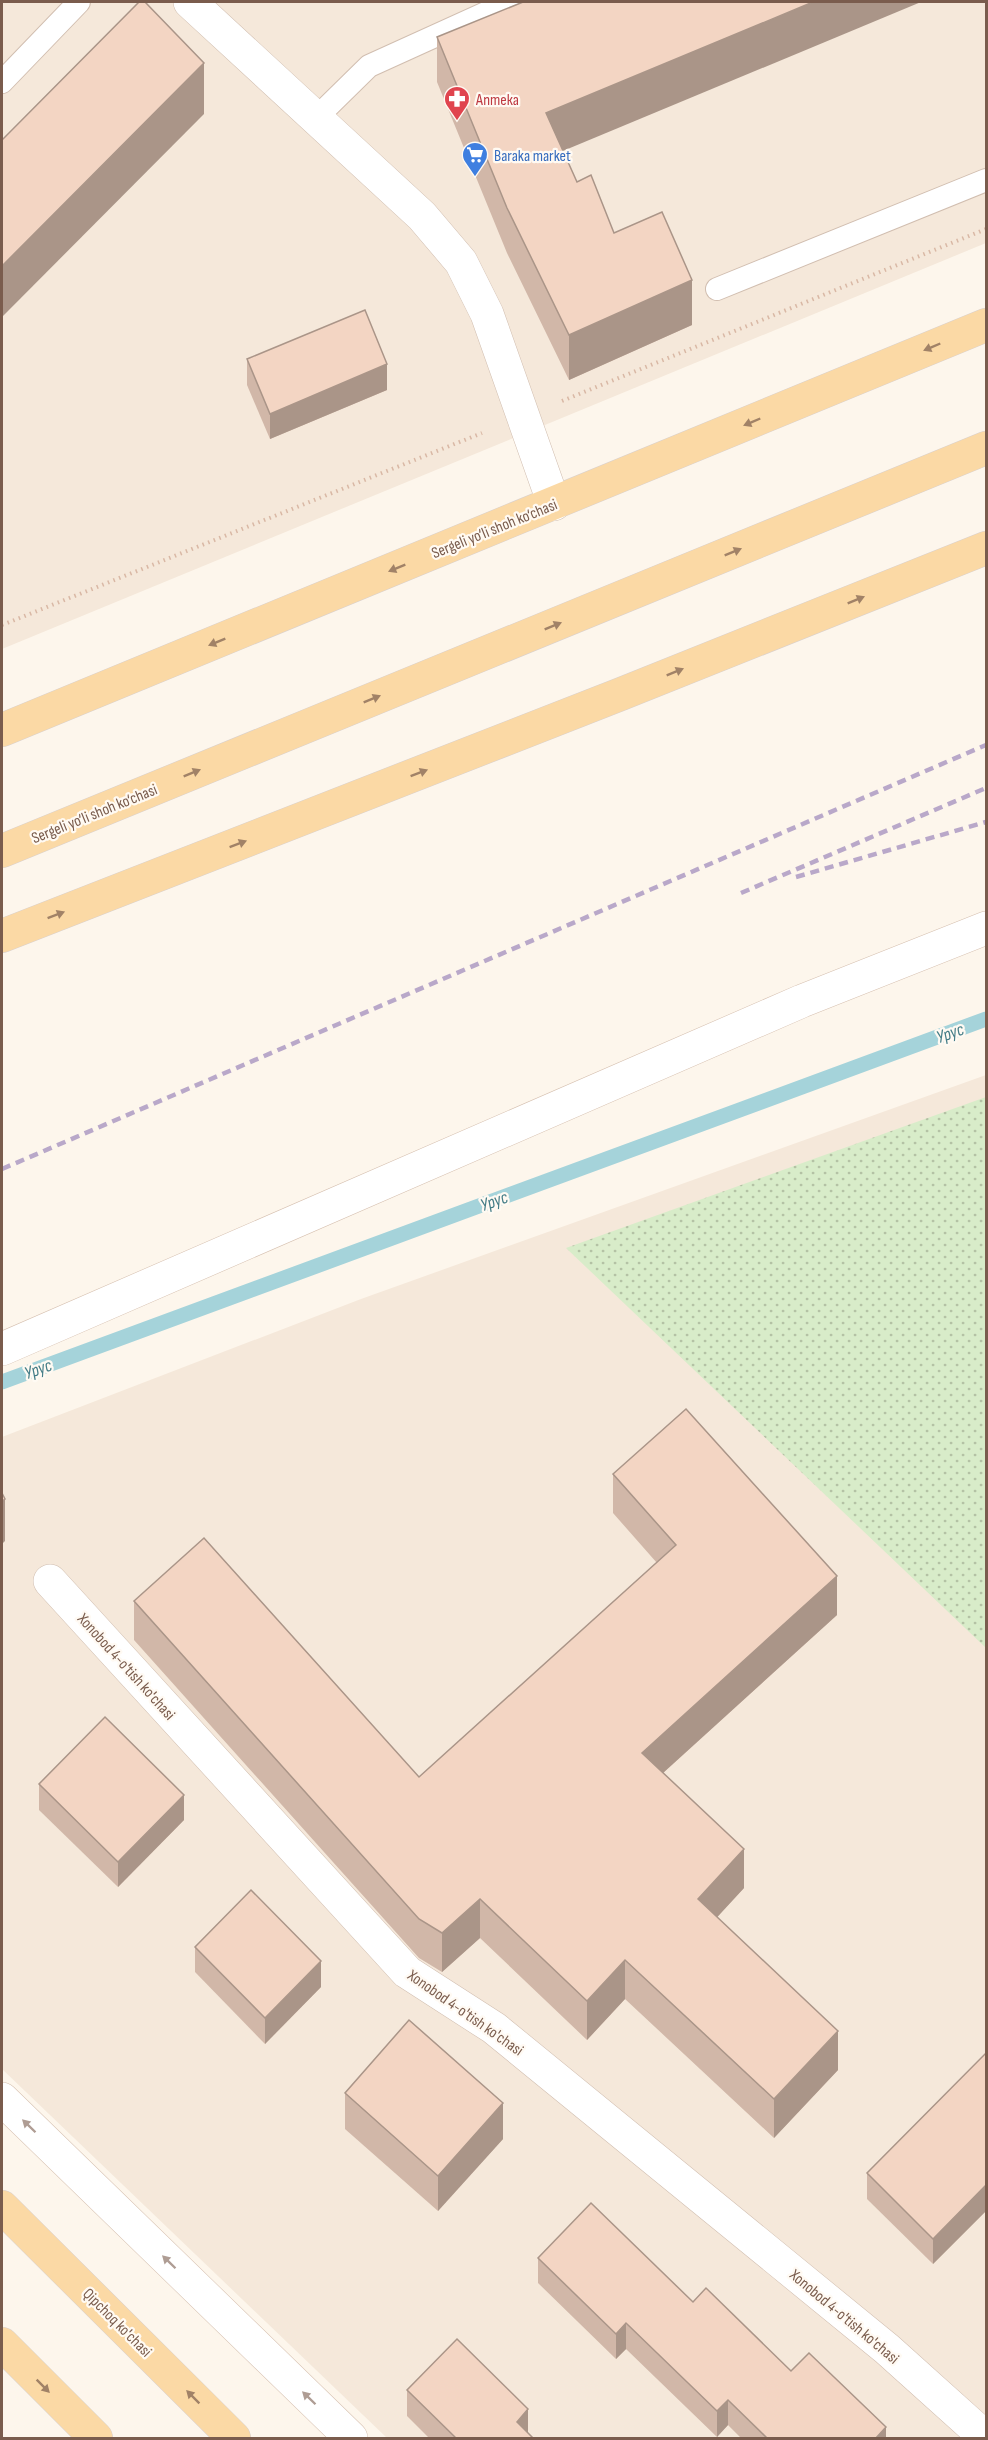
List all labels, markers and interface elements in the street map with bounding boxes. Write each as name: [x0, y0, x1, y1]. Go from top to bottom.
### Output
pharmacy icon: Аптека: [442, 84, 472, 122]
place label: Аптека: [475, 91, 519, 110]
supermarket icon: Baraka market: [460, 140, 490, 178]
place label: Baraka market: [494, 147, 571, 166]
one-way arrow: [923, 342, 941, 352]
one-way arrow: [743, 417, 761, 427]
street label: Sergeli yo‘li shoh ko‘chasi: [429, 496, 560, 563]
one-way arrow: [724, 547, 742, 556]
one-way arrow: [388, 563, 406, 573]
one-way arrow: [848, 594, 866, 604]
one-way arrow: [544, 621, 562, 631]
one-way arrow: [207, 637, 225, 647]
one-way arrow: [667, 667, 685, 677]
one-way arrow: [363, 694, 381, 704]
one-way arrow: [183, 768, 201, 778]
one-way arrow: [410, 768, 428, 777]
street label: Sergeli yo‘li shoh ko‘chasi: [29, 781, 160, 848]
one-way arrow: [229, 839, 247, 849]
one-way arrow: [47, 910, 65, 919]
water label: Урус: [934, 1019, 967, 1048]
water label: Урус: [478, 1187, 511, 1216]
water label: Урус: [22, 1355, 55, 1384]
street label: Xonobod 4-o'tish ko'chasi: [72, 1609, 179, 1724]
street label: Xonobod 4-o'tish ko'chasi: [403, 1966, 527, 2060]
one-way arrow: [22, 2119, 37, 2133]
one-way arrow: [163, 2255, 177, 2269]
street label: Xonobod 4-o'tish ko'chasi: [785, 2265, 903, 2368]
street label: Qipchoq ko'chasi: [79, 2285, 155, 2362]
one-way arrow: [35, 2378, 49, 2392]
one-way arrow: [186, 2391, 200, 2405]
one-way arrow: [303, 2391, 317, 2405]

